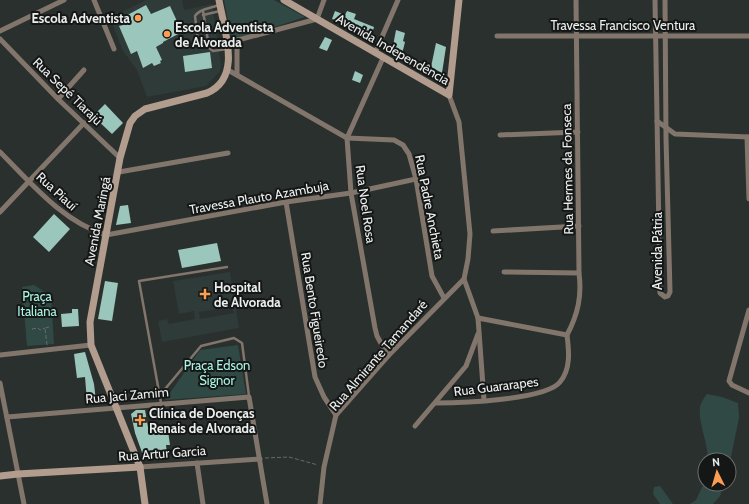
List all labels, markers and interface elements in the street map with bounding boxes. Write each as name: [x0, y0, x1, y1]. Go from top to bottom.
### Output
place label: Escola Adventista: [31, 10, 131, 26]
street label: Avenida Independência: [333, 10, 453, 88]
marker: Escola Adventista: [133, 13, 143, 23]
street label: Travessa Francisco Ventura: [551, 17, 696, 33]
place label: Escola Adventista de Alvorada: [175, 19, 274, 50]
marker: Escola Adventista de Alvorada: [162, 29, 172, 39]
street label: Rua Sepé Tiarajú: [29, 54, 106, 129]
street label: Rua Hermes da Fonseca: [558, 103, 576, 235]
street label: Rua Padre Anchieta: [412, 153, 448, 261]
street label: Rua Noel Rosa: [353, 164, 380, 245]
street label: Rua Piauí: [33, 168, 81, 214]
street label: Avenida Maringá: [81, 174, 114, 267]
street label: Travessa Plauto Azambuja: [188, 177, 331, 218]
street label: Avenida Pátria: [649, 211, 665, 290]
street label: Rua Bento Figueiredo: [298, 251, 332, 369]
place label: Hospital de Alvorada: [214, 279, 281, 310]
park label: Praça Italiana: [17, 288, 57, 319]
marker: Hospital de Alvorada: [199, 288, 211, 300]
street label: Rua Almirante Tamandaré: [326, 296, 431, 414]
park label: Praça Edson Signor: [184, 357, 250, 388]
street label: Rua Guararapes: [453, 373, 540, 399]
street label: Rua Jaci Zamim: [85, 383, 169, 407]
place label: Clínica de Doenças Renais de Alvorada: [149, 405, 256, 436]
marker: Clínica de Doenças Renais de Alvorada: [134, 414, 146, 426]
street label: Rua Artur Garcia: [118, 442, 207, 464]
north arrow: [697, 452, 737, 492]
text: N: [712, 455, 721, 469]

